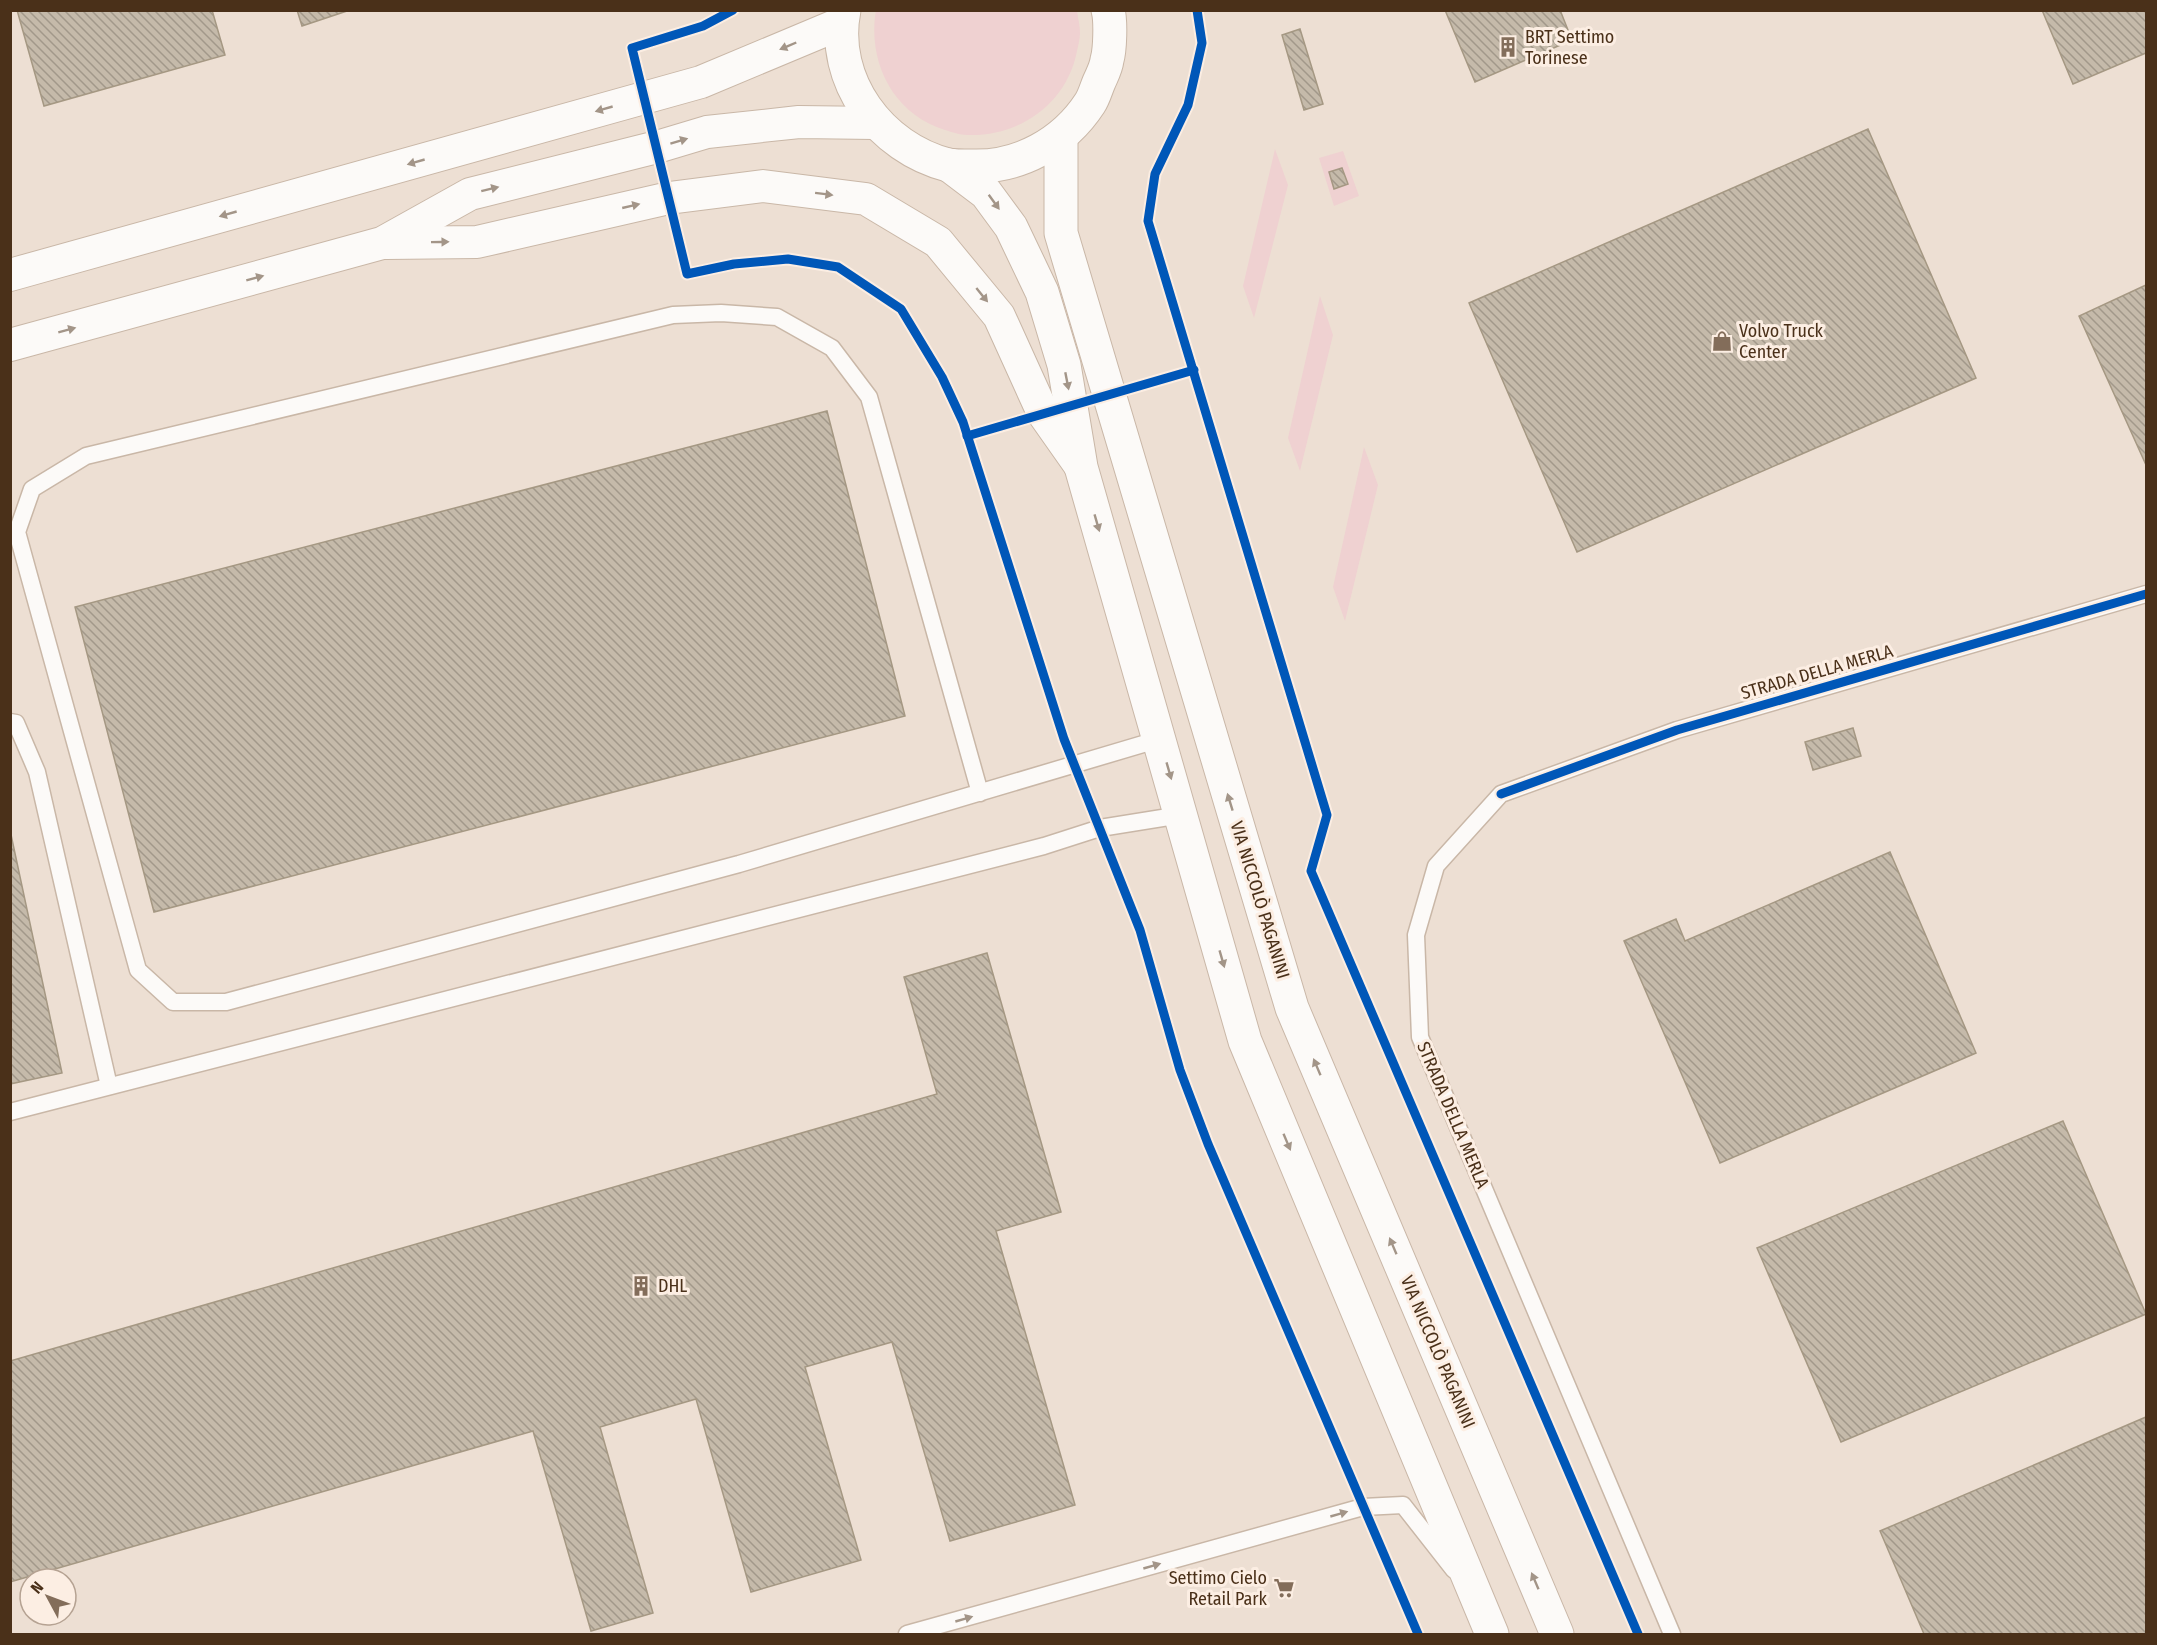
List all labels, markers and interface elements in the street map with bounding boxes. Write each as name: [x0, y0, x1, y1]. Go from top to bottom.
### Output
place label: BRT Settimo Torinese: [1525, 26, 1614, 69]
building icon: BRT Settimo Torinese: [1496, 35, 1520, 59]
one-way arrow: [779, 42, 797, 51]
one-way arrow: [595, 105, 613, 114]
one-way arrow: [670, 135, 688, 145]
one-way arrow: [407, 158, 425, 167]
one-way arrow: [481, 183, 499, 193]
one-way arrow: [815, 189, 834, 198]
one-way arrow: [987, 195, 999, 210]
one-way arrow: [622, 201, 640, 211]
one-way arrow: [219, 210, 237, 220]
one-way arrow: [431, 237, 450, 247]
one-way arrow: [246, 273, 264, 282]
one-way arrow: [975, 287, 988, 303]
place label: Volvo Truck Center: [1739, 320, 1824, 363]
one-way arrow: [58, 325, 76, 334]
shop icon: Volvo Truck Center: [1710, 329, 1734, 353]
one-way arrow: [1063, 372, 1072, 391]
one-way arrow: [1093, 514, 1102, 532]
street label: STRADA DELLA MERLA: [1738, 640, 1896, 704]
one-way arrow: [1165, 762, 1174, 780]
one-way arrow: [1225, 793, 1234, 811]
street label: VIA NICCOLÒ PAGANINI: [1226, 819, 1294, 981]
one-way arrow: [1218, 950, 1227, 968]
street label: STRADA DELLA MERLA: [1412, 1038, 1494, 1192]
one-way arrow: [1312, 1058, 1321, 1076]
one-way arrow: [1282, 1134, 1292, 1152]
one-way arrow: [1388, 1237, 1398, 1255]
street label: VIA NICCOLÒ PAGANINI: [1396, 1272, 1480, 1432]
building icon: DHL: [629, 1274, 653, 1298]
place label: DHL: [658, 1275, 687, 1297]
one-way arrow: [1330, 1509, 1348, 1518]
one-way arrow: [1143, 1561, 1161, 1571]
north arrow: [18, 1567, 78, 1627]
place label: Settimo Cielo Retail Park: [1169, 1567, 1268, 1610]
one-way arrow: [1530, 1571, 1540, 1589]
supermarket icon: Settimo Cielo Retail Park: [1272, 1576, 1296, 1600]
text: N: [27, 1578, 47, 1597]
one-way arrow: [955, 1614, 973, 1623]

